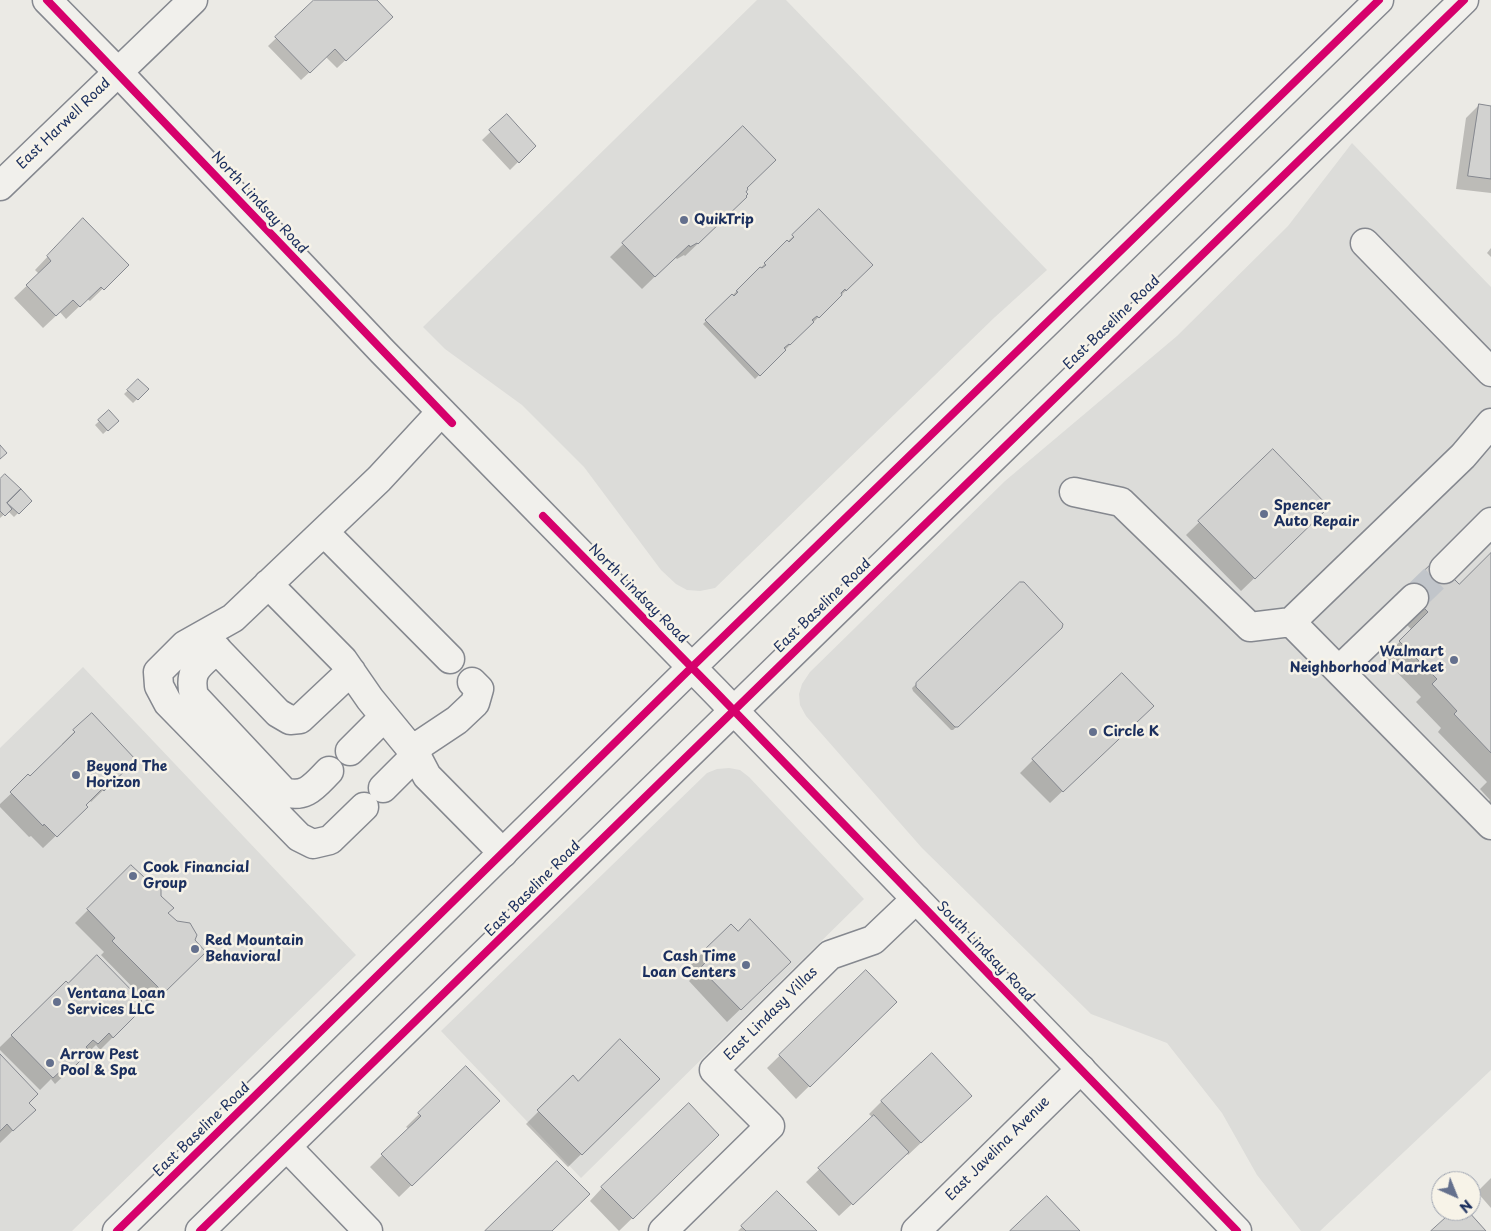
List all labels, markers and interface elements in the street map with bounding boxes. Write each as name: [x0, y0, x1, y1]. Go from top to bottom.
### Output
street label: East Harwell Road: [14, 75, 114, 173]
street label: North Lindsay Road: [207, 148, 311, 258]
place label: QuikTrip: [694, 212, 754, 228]
marker: QuikTrip: [678, 214, 690, 226]
street label: East Baseline Road: [1060, 273, 1164, 373]
place label: Spencer Auto Repair: [1274, 498, 1359, 530]
marker: Spencer Auto Repair: [1258, 508, 1270, 520]
street label: North Lindsay Road: [585, 541, 691, 647]
street label: East Baseline Road: [771, 556, 875, 656]
place label: Walmart Neighborhood Market: [1290, 644, 1444, 676]
marker: Walmart Neighborhood Market: [1448, 654, 1460, 666]
place label: Circle K: [1103, 724, 1159, 740]
marker: Circle K: [1087, 726, 1099, 738]
place label: Beyond The Horizon: [86, 759, 167, 792]
marker: Beyond The Horizon: [70, 769, 82, 781]
street label: East Baseline Road: [482, 838, 584, 940]
place label: Cook Financial Group: [143, 860, 249, 892]
marker: Cook Financial Group: [127, 870, 139, 882]
street label: South Lindsay Road: [933, 898, 1037, 1006]
place label: Red Mountain Behavioral: [205, 933, 304, 966]
marker: Red Mountain Behavioral: [189, 943, 201, 955]
place label: Cash Time Loan Centers: [642, 949, 736, 982]
marker: Cash Time Loan Centers: [740, 959, 752, 971]
street label: East Lindasy Villas: [721, 964, 821, 1064]
place label: Ventana Loan Services LLC: [67, 986, 165, 1019]
marker: Ventana Loan Services LLC: [51, 996, 63, 1008]
place label: Arrow Pest Pool & Spa: [60, 1047, 139, 1080]
marker: Arrow Pest Pool & Spa: [44, 1057, 56, 1069]
street label: East Baseline Road: [150, 1080, 254, 1180]
street label: East Javelina Avenue: [943, 1094, 1053, 1204]
north arrow: [1431, 1171, 1481, 1221]
text: N: [1455, 1195, 1477, 1218]

